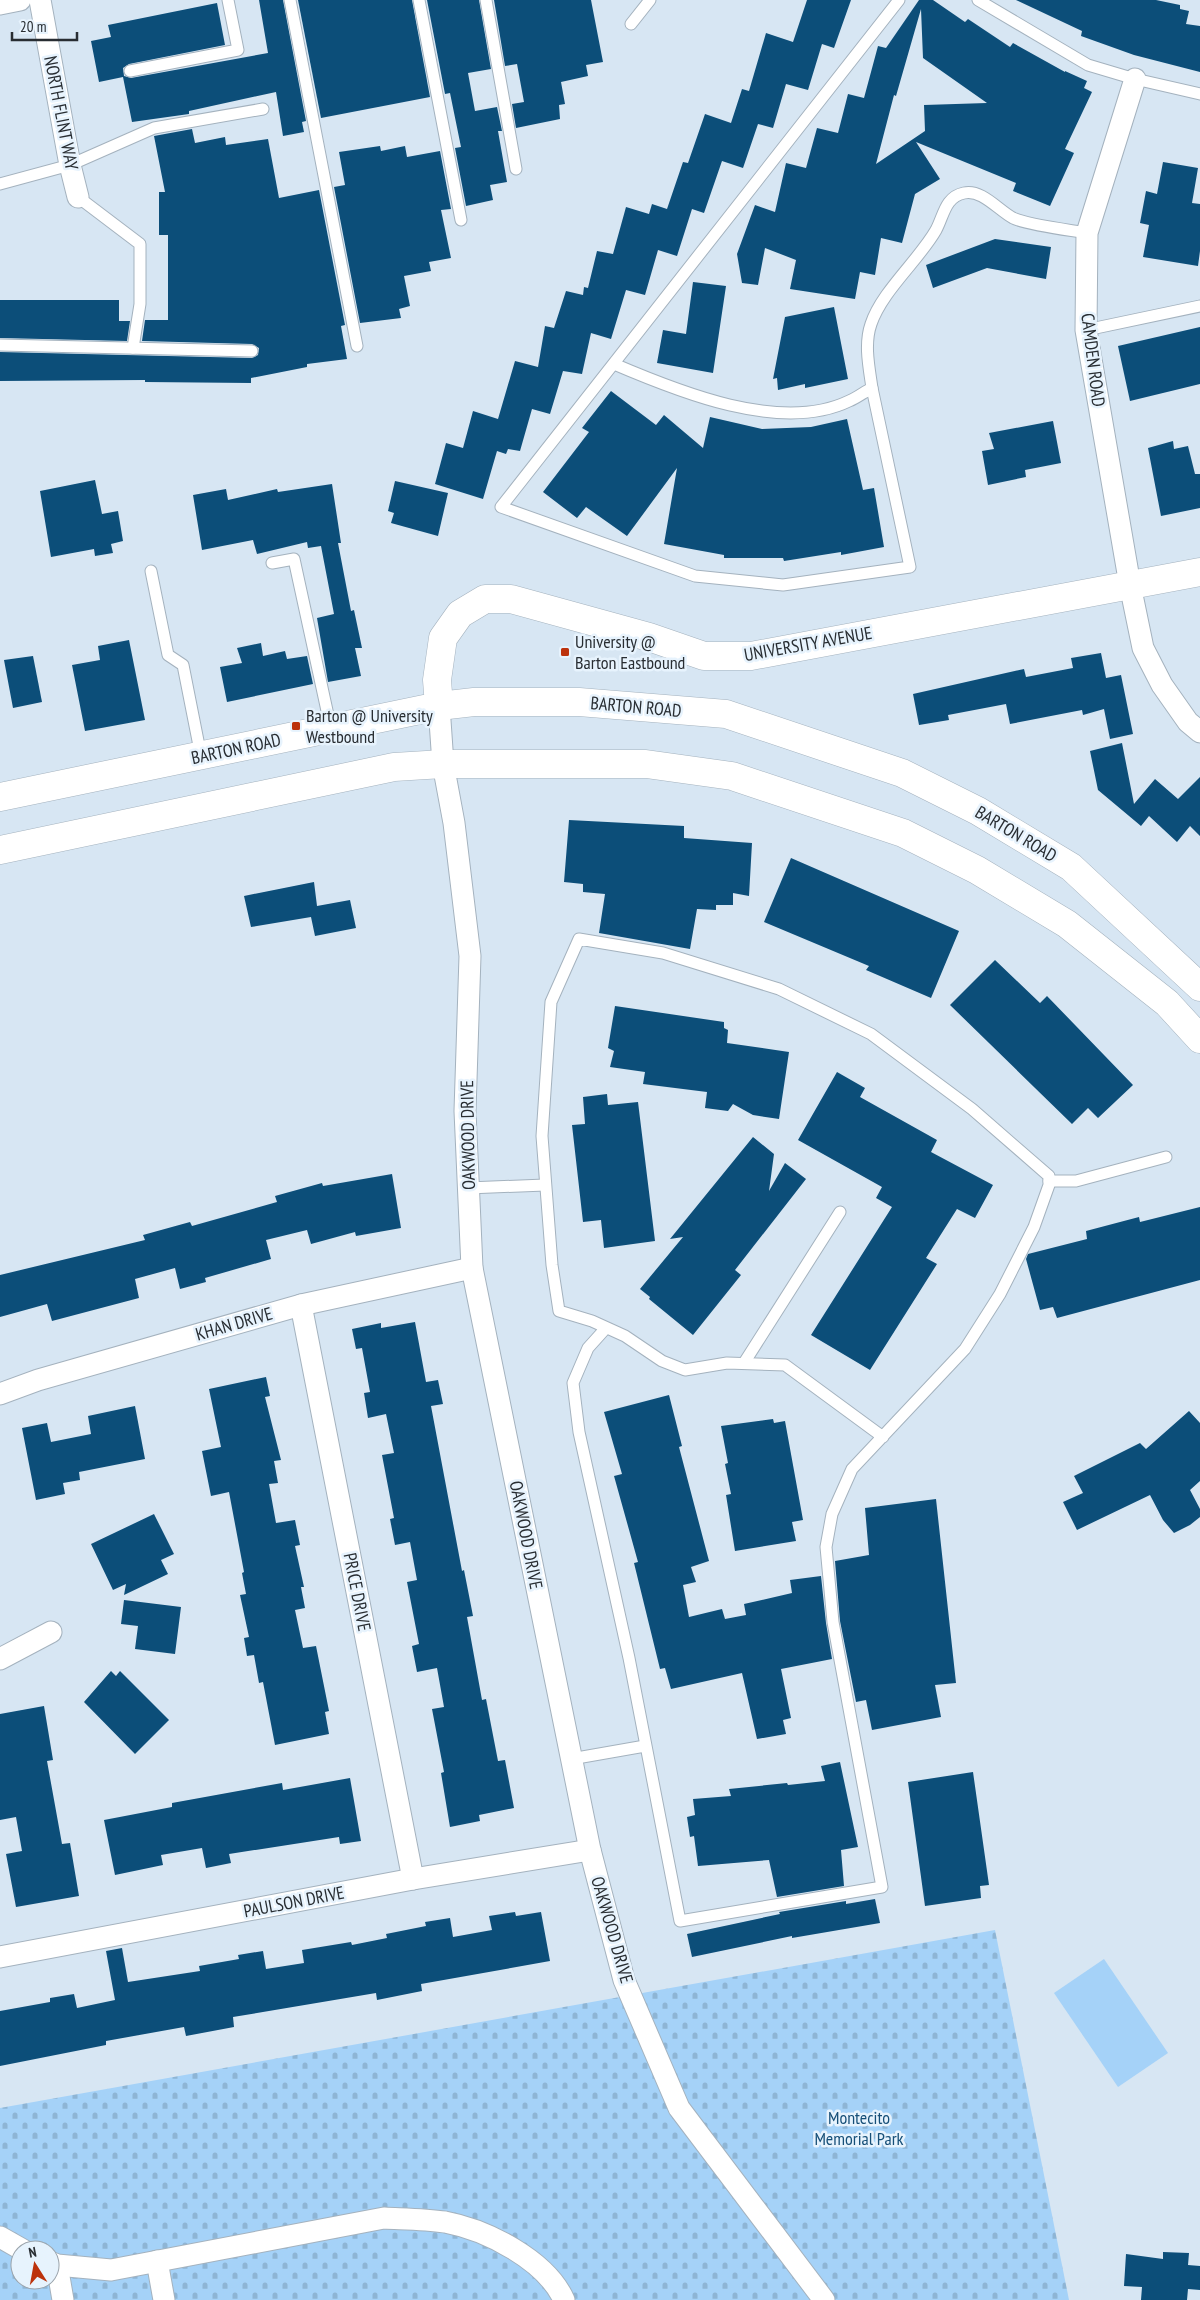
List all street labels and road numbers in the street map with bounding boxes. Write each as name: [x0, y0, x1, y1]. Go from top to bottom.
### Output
street label: NORTH FLINT WAY: [39, 54, 84, 173]
street label: CAMDEN ROAD: [1076, 312, 1111, 408]
street label: UNIVERSITY AVENUE: [742, 621, 874, 666]
street label: BARTON ROAD: [590, 691, 682, 722]
street label: BARTON ROAD: [189, 728, 283, 769]
street label: BARTON ROAD: [971, 800, 1061, 867]
street label: OAKWOOD DRIVE: [455, 1080, 480, 1190]
street label: KHAN DRIVE: [193, 1302, 275, 1345]
street label: OAKWOOD DRIVE: [505, 1479, 548, 1591]
street label: PRICE DRIVE: [339, 1551, 376, 1633]
street label: OAKWOOD DRIVE: [586, 1874, 639, 1986]
street label: PAULSON DRIVE: [242, 1880, 346, 1923]

